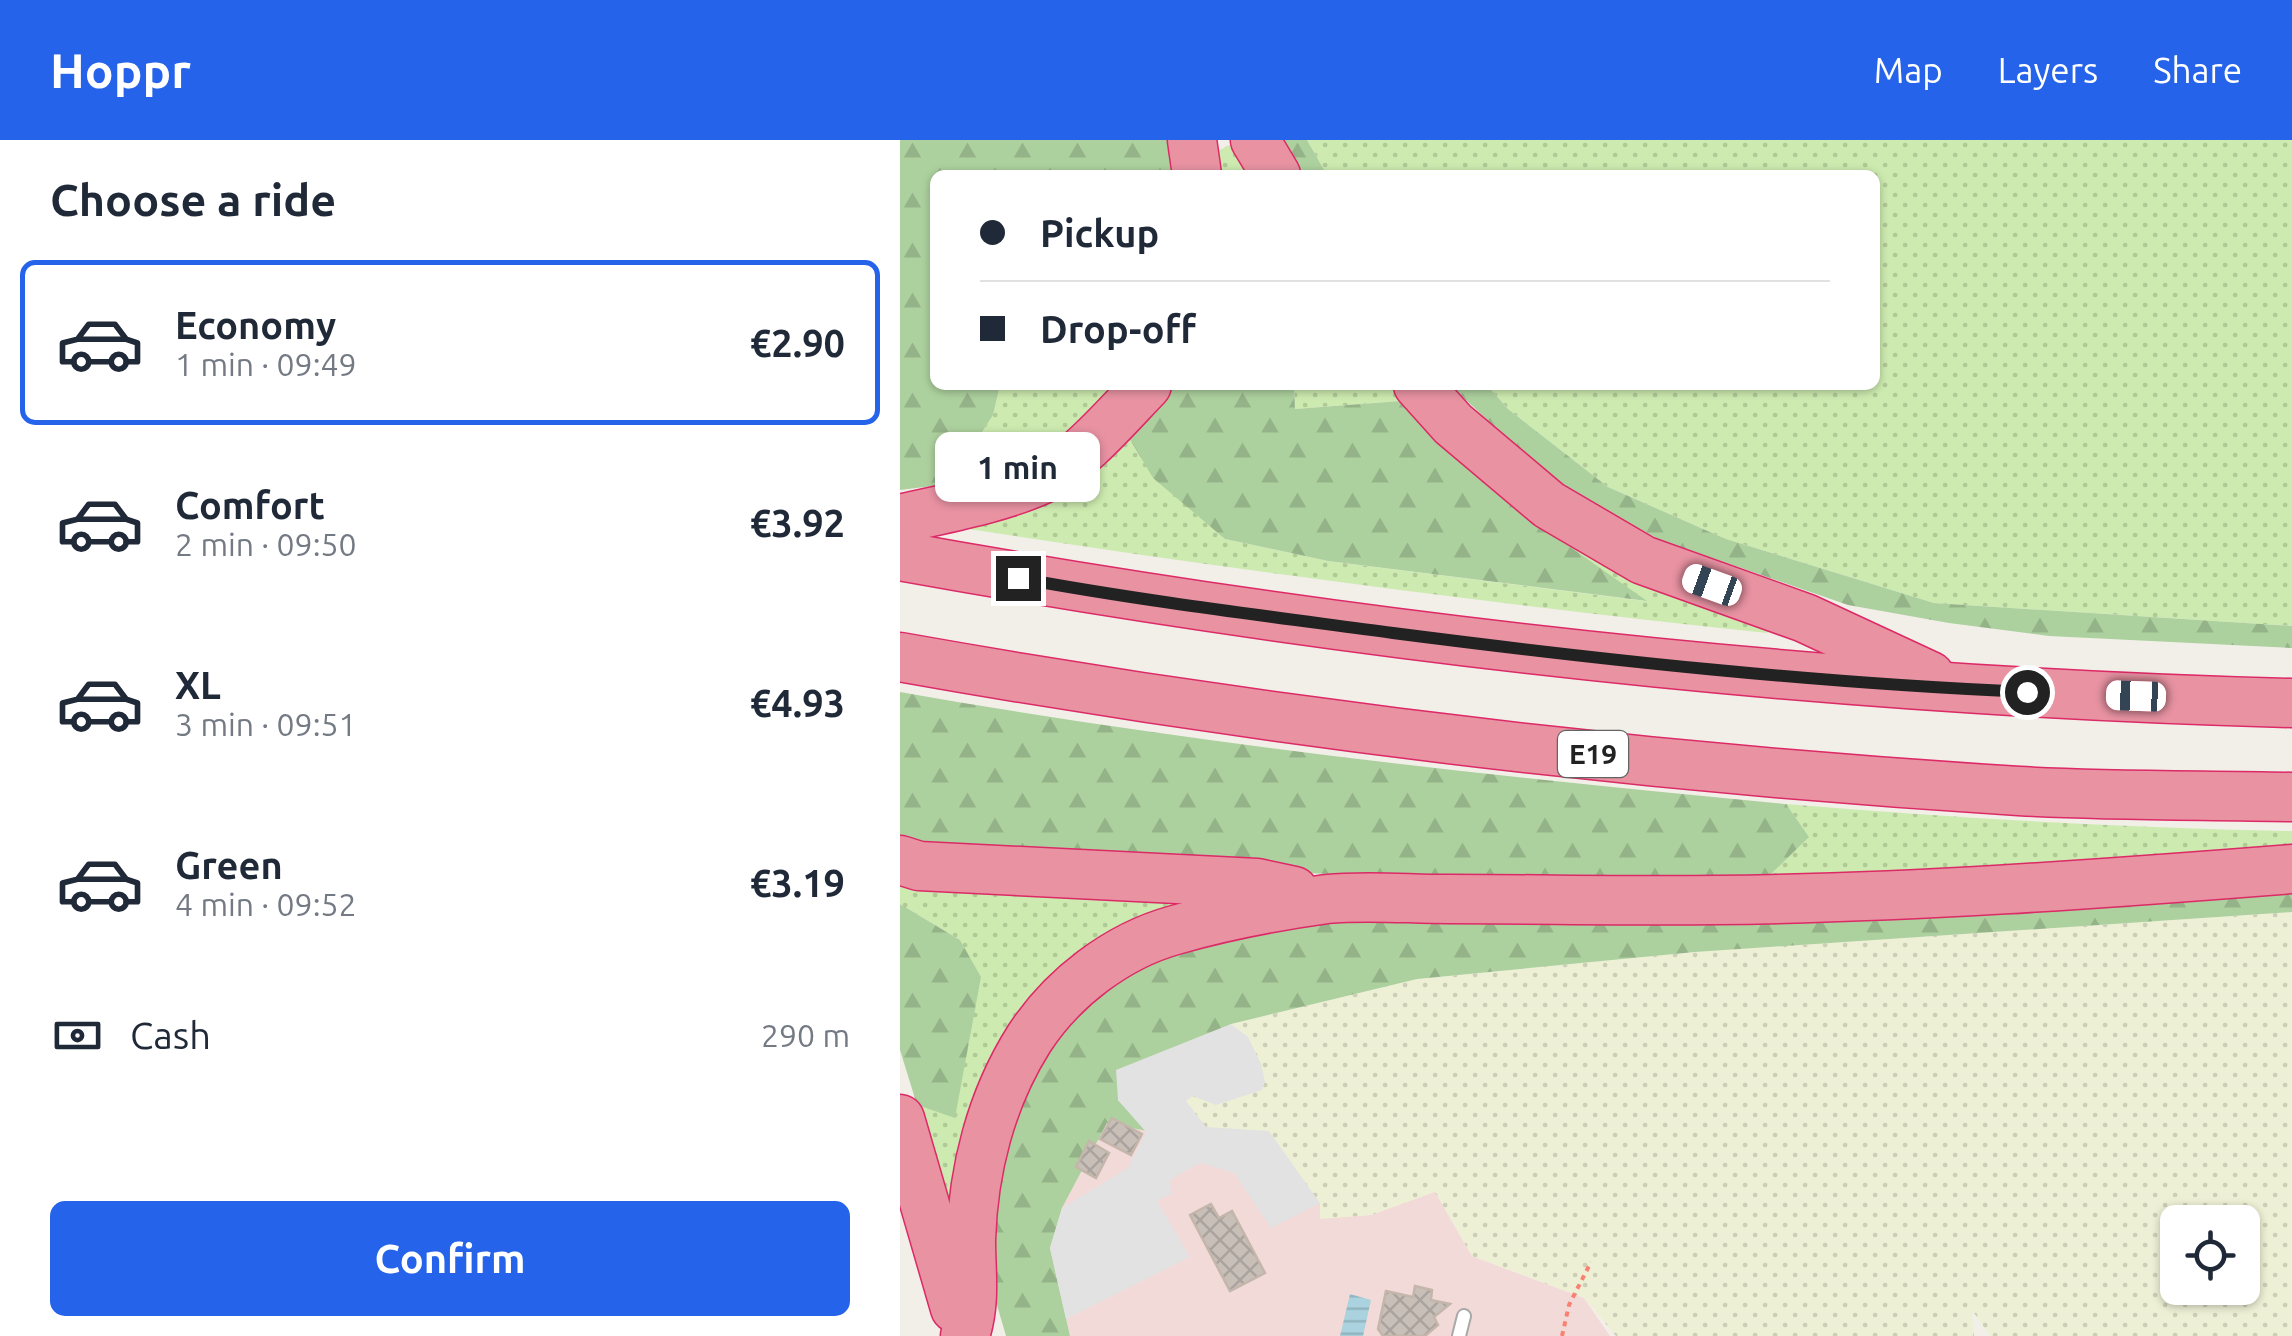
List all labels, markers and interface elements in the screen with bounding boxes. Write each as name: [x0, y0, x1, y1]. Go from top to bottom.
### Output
text: Hoppr: [50, 43, 191, 97]
text: Map: [1874, 50, 1943, 90]
text: Layers: [1998, 50, 2098, 90]
text: Share: [2153, 50, 2242, 90]
text: Choose a ride: [50, 174, 336, 225]
text: Pickup: [1040, 212, 1159, 254]
icon: car: [55, 298, 145, 388]
text: Economy: [175, 304, 336, 346]
text: Drop-off: [1040, 308, 1196, 350]
text: €2.90: [750, 322, 845, 364]
text: 1 min · 09:49: [175, 346, 357, 382]
callout: 1 min: [936, 433, 1100, 503]
text: 1 min: [977, 449, 1058, 485]
icon: car: [55, 478, 145, 568]
text: Comfort: [175, 484, 325, 526]
text: €3.92: [750, 502, 845, 544]
text: 2 min · 09:50: [175, 526, 357, 562]
route end: [996, 556, 1041, 601]
car: [1679, 561, 1745, 609]
icon: car: [55, 658, 145, 748]
text: XL: [175, 664, 221, 706]
route start: [2005, 670, 2050, 715]
car: [2105, 680, 2167, 712]
text: €4.93: [750, 682, 845, 724]
text: 3 min · 09:51: [175, 706, 357, 742]
road number: E19: [1558, 731, 1628, 777]
icon: car: [55, 838, 145, 928]
text: Green: [175, 844, 283, 886]
text: €3.19: [750, 862, 845, 904]
text: 4 min · 09:52: [175, 886, 357, 922]
icon: cash: [50, 1008, 105, 1063]
text: Cash: [130, 1014, 211, 1056]
text: 290 m: [761, 1017, 850, 1053]
button: Confirm: [50, 1201, 850, 1316]
map controls: [2160, 1205, 2260, 1305]
button: locate: [2160, 1205, 2260, 1305]

